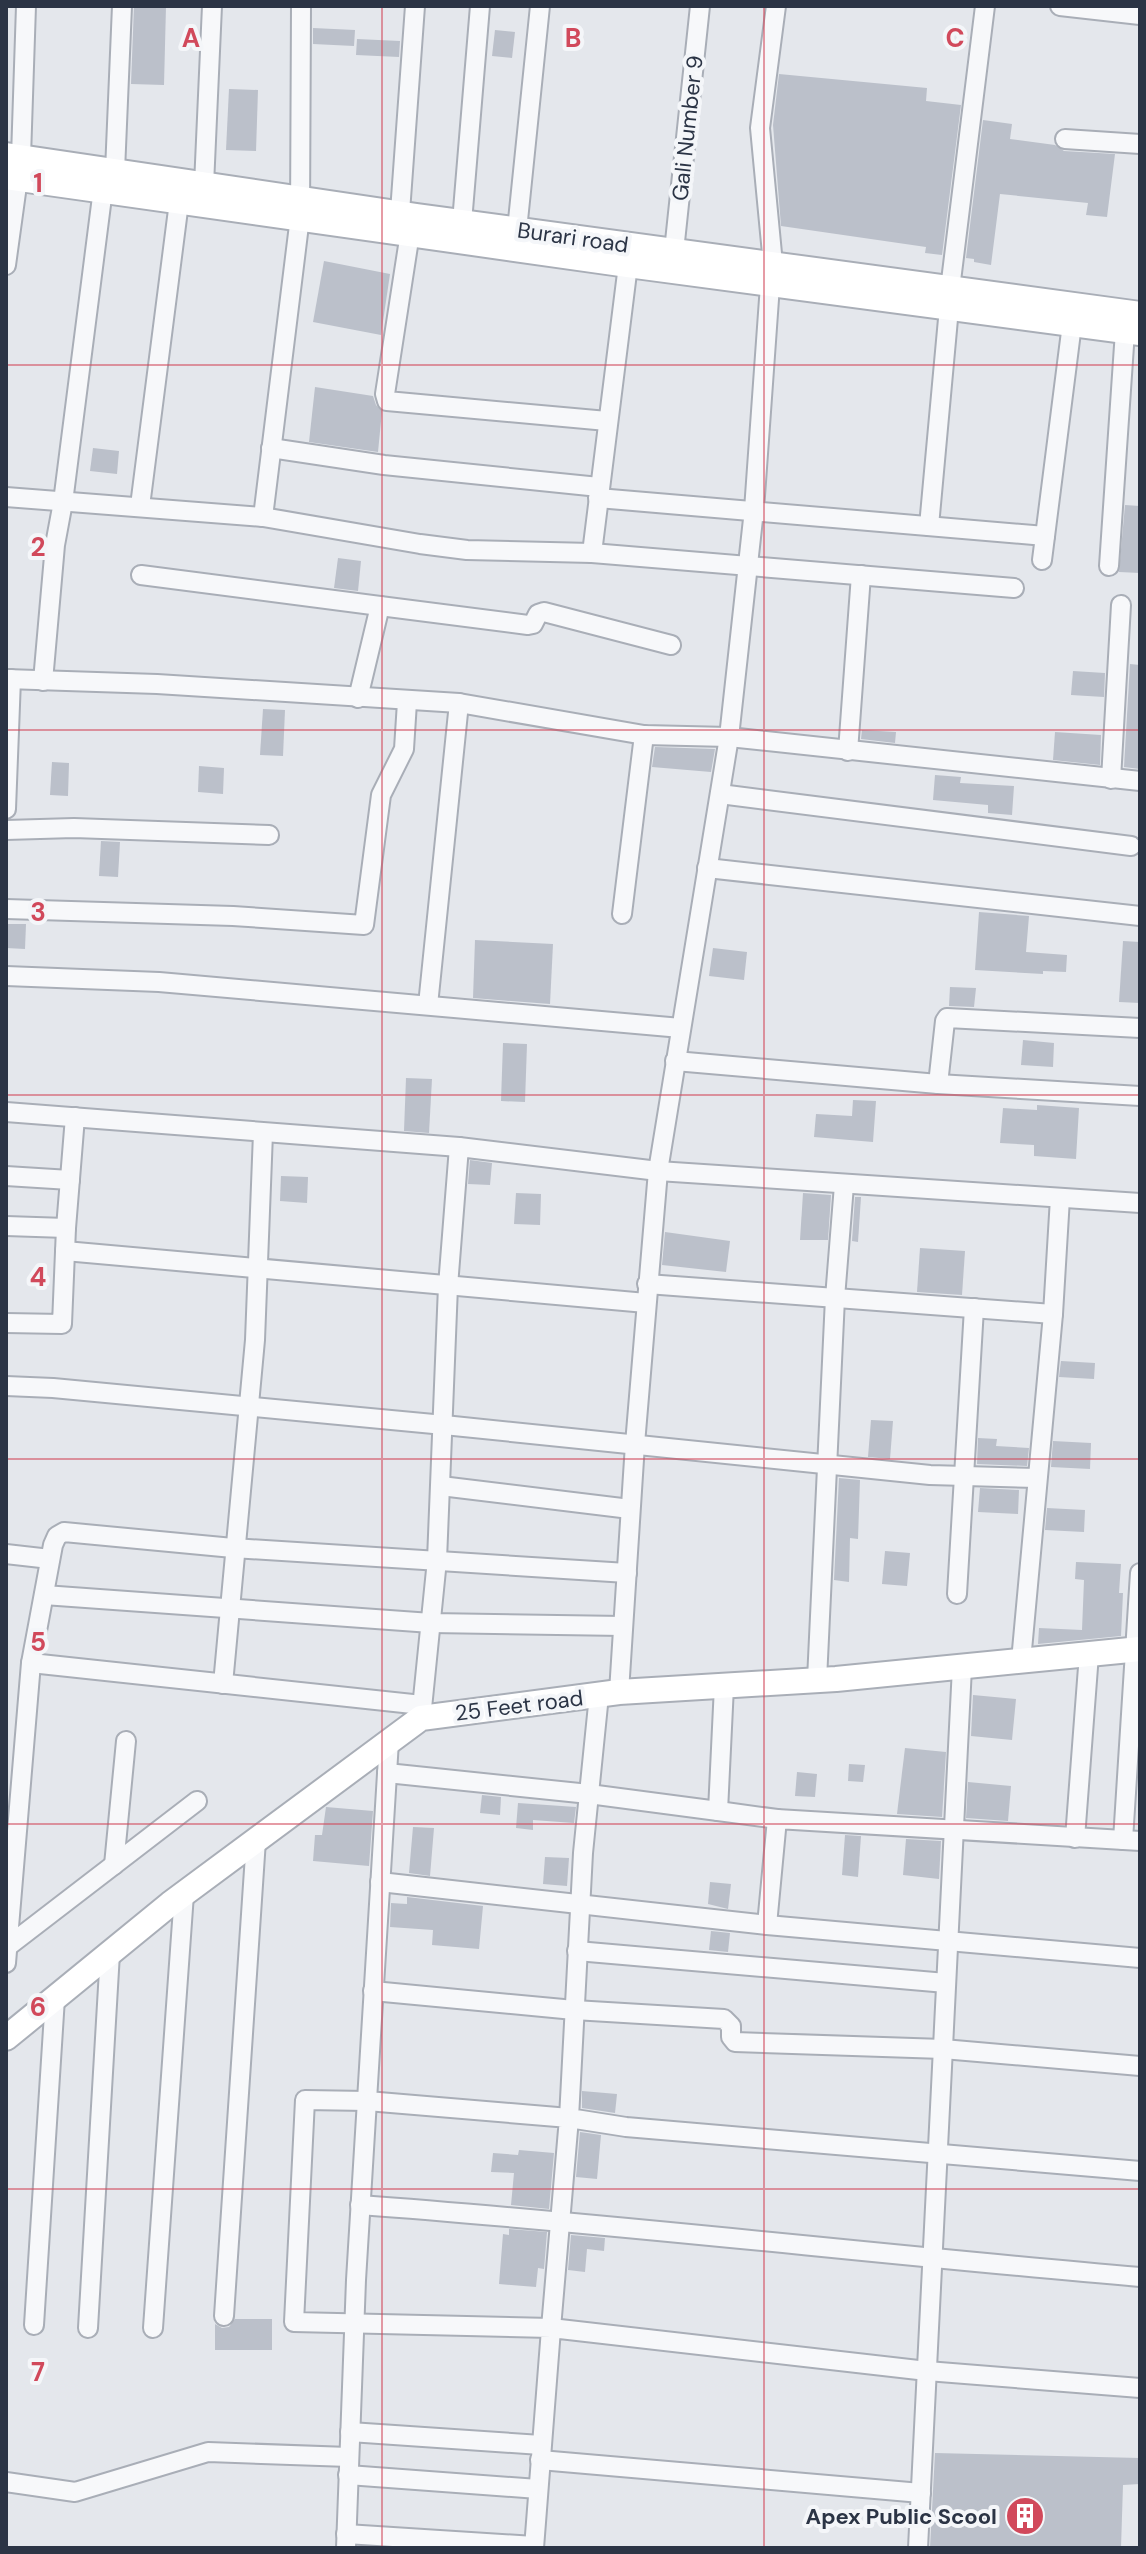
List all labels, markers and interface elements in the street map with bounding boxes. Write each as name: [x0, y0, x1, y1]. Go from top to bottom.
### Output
text: A: [182, 21, 200, 55]
text: B: [565, 21, 581, 55]
text: C: [945, 21, 965, 55]
street label: Gali Number 9: [665, 54, 710, 202]
text: 1: [33, 166, 43, 200]
street label: Burari road: [516, 215, 630, 260]
text: 2: [30, 530, 46, 564]
text: 3: [30, 895, 46, 929]
text: 4: [30, 1260, 46, 1294]
text: 5: [30, 1625, 46, 1659]
street label: 25 Feet road: [453, 1683, 585, 1728]
text: 6: [30, 1990, 46, 2024]
text: 7: [31, 2355, 45, 2389]
building icon: Apex Public Scool: [1004, 2495, 1046, 2537]
place label: Apex Public Scool: [806, 2502, 997, 2531]

